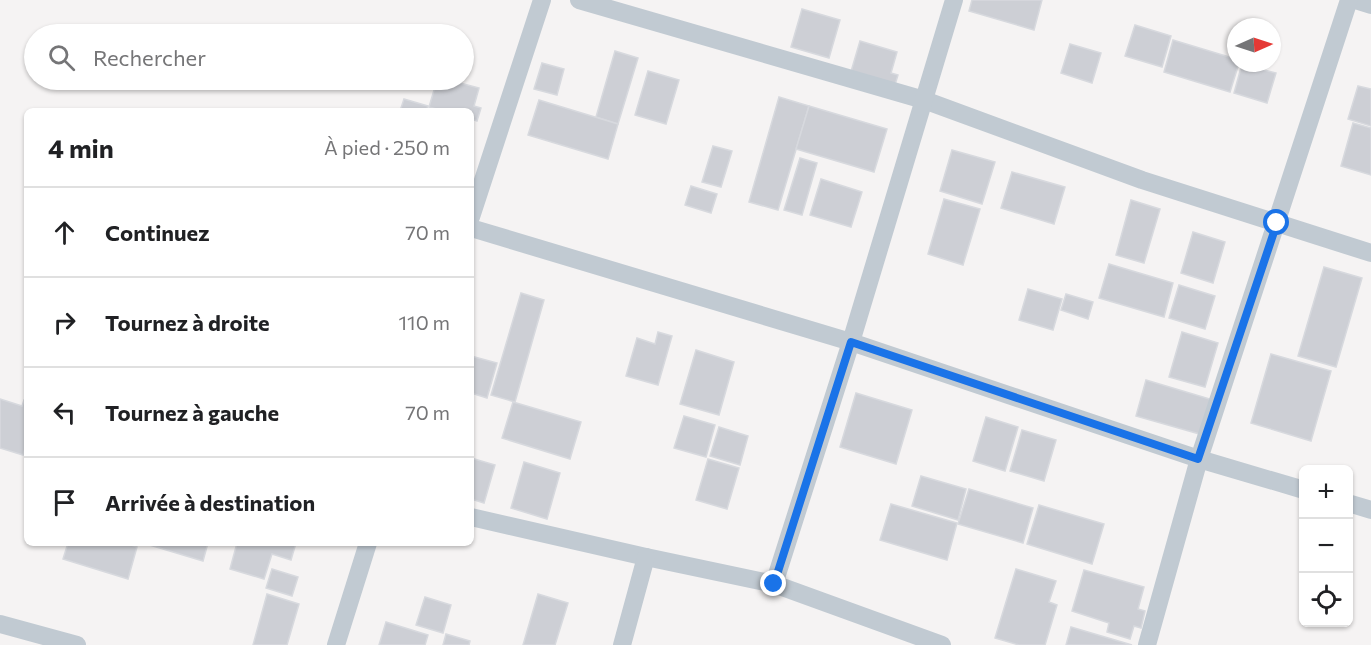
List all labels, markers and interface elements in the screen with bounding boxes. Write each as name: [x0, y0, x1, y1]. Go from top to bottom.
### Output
north arrow: [1227, 18, 1281, 72]
search box: [24, 24, 474, 90]
icon: search: [45, 41, 78, 74]
text: Rechercher: [93, 44, 206, 71]
text: 4 min: [48, 132, 114, 163]
text: À pied · 250 m: [324, 135, 450, 159]
route start: [1263, 209, 1289, 235]
icon: ahead: [48, 216, 81, 249]
text: Continuez: [105, 219, 210, 246]
text: 70 m: [405, 220, 450, 244]
icon: right: [48, 306, 81, 339]
text: Tournez à droite: [105, 309, 270, 336]
text: 110 m: [399, 310, 450, 334]
icon: left: [48, 396, 81, 429]
text: Tournez à gauche: [105, 399, 279, 426]
text: 70 m: [405, 400, 450, 424]
map controls: [1299, 465, 1353, 627]
button: +: [1299, 465, 1353, 519]
icon: arrive: [48, 486, 81, 519]
text: Arrivée à destination: [105, 489, 315, 516]
button: −: [1299, 519, 1353, 573]
route end: [760, 570, 786, 596]
button: locate: [1299, 573, 1353, 627]

